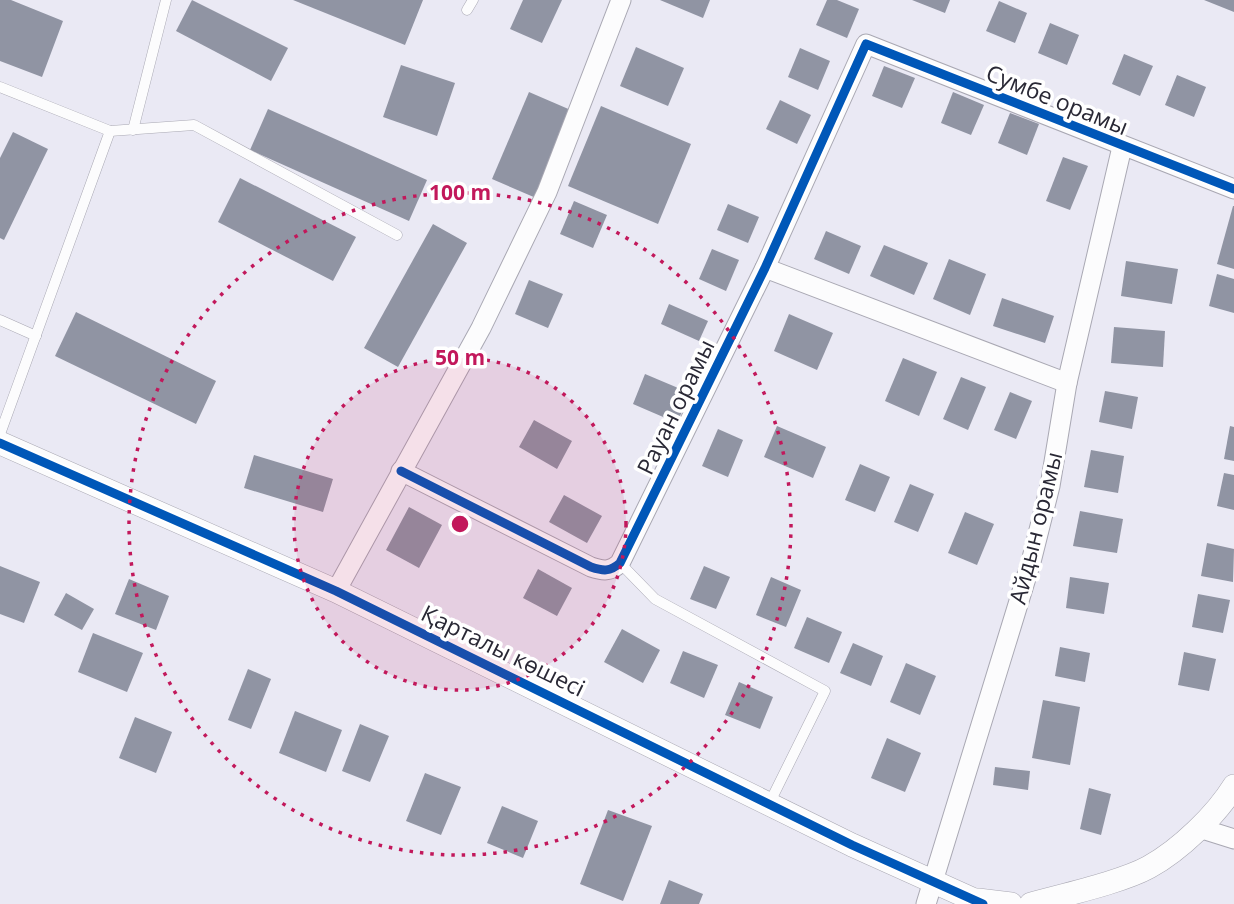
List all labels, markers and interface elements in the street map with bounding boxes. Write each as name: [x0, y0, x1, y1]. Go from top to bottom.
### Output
street label: Сумбе орамы: [982, 56, 1133, 142]
text: 100 m: [429, 178, 491, 206]
street label: Рауан орамы: [629, 334, 722, 479]
text: 50 m: [435, 343, 485, 371]
street label: Айдын орамы: [1001, 448, 1069, 607]
centre of rings: [448, 512, 472, 536]
street label: Қарталы көшесі: [416, 597, 591, 704]

